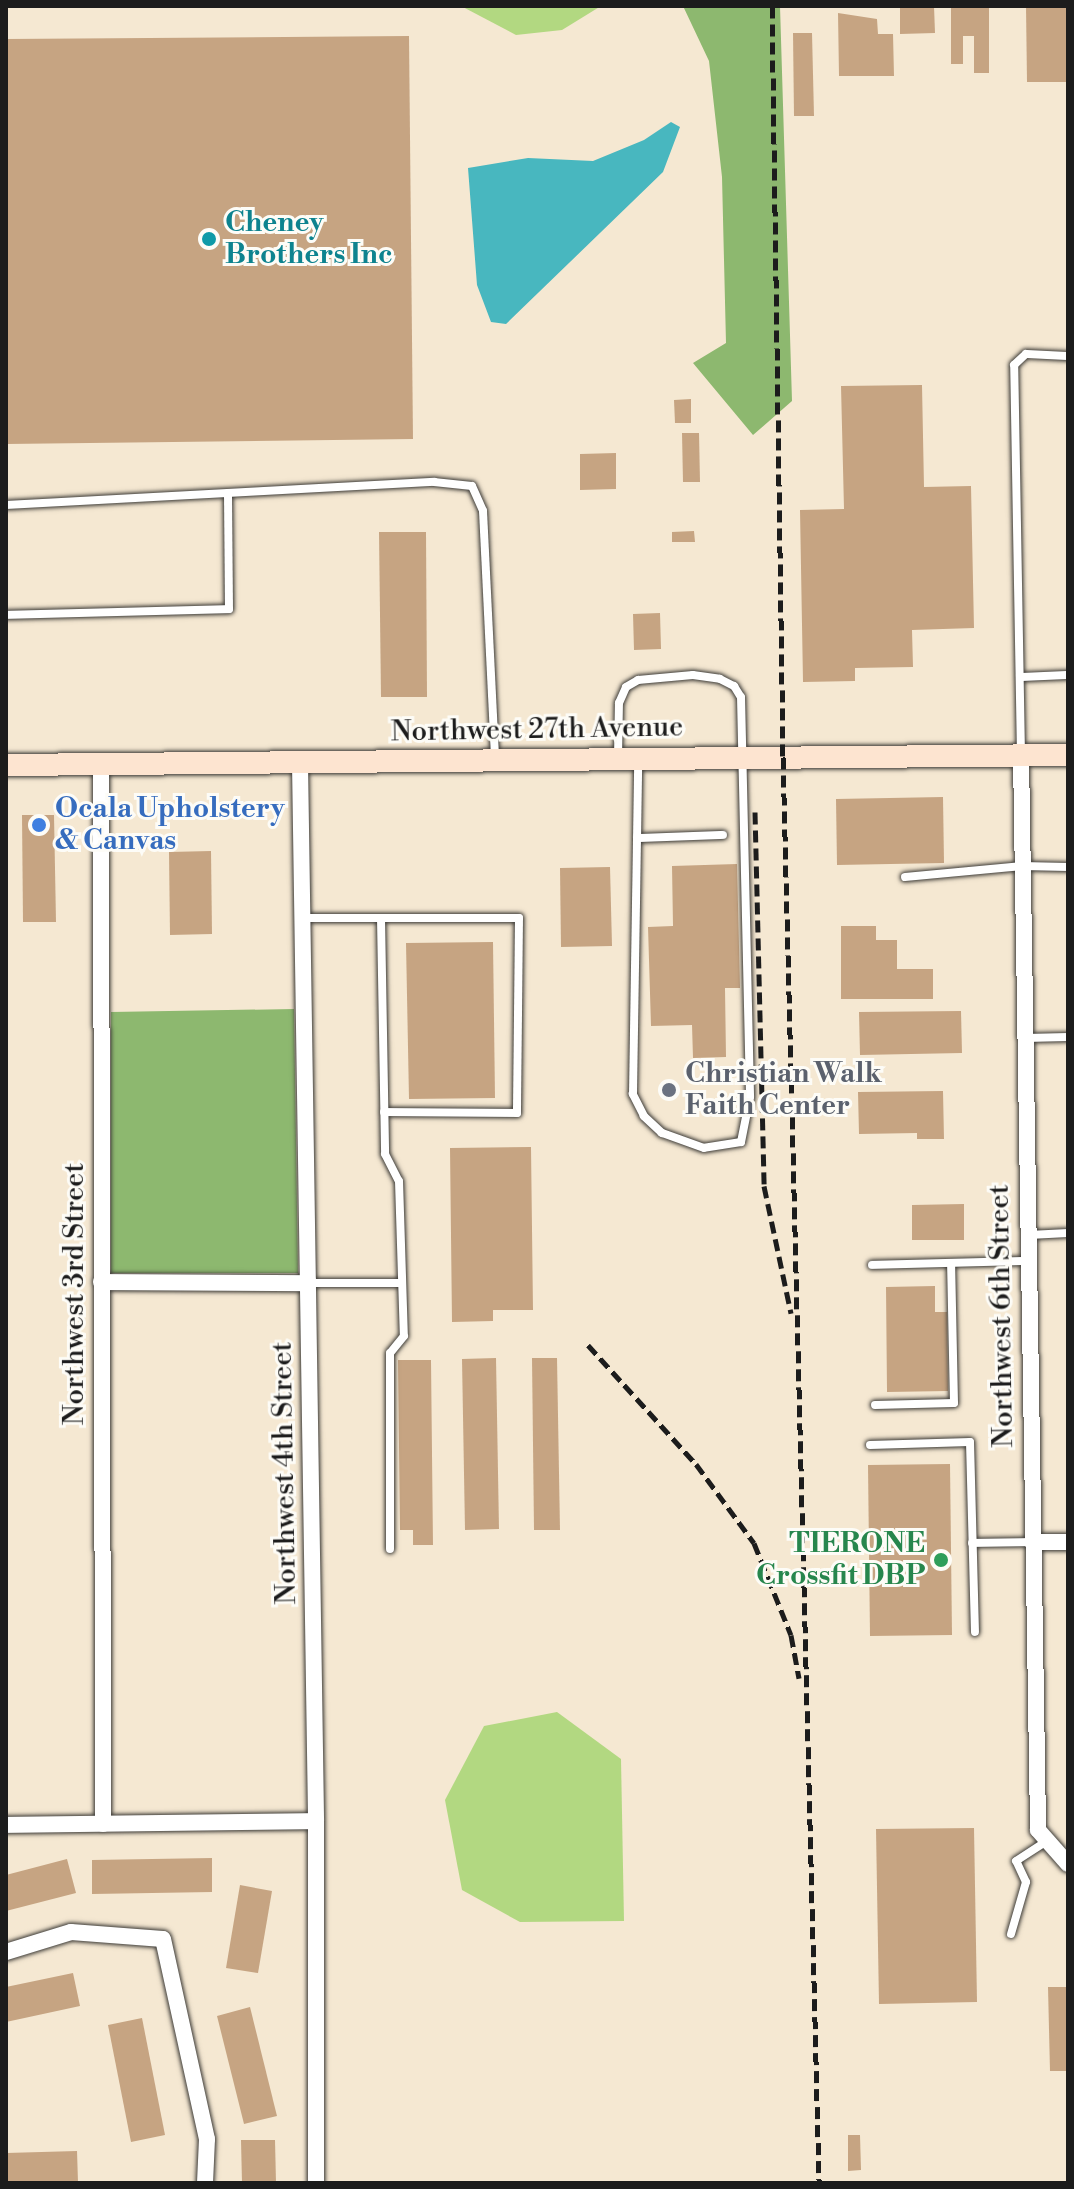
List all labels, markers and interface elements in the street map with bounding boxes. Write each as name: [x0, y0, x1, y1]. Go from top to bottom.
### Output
place label: Cheney Brothers Inc: [225, 206, 393, 272]
marker: Cheney Brothers Inc: [200, 230, 218, 248]
street label: Northwest 27th Avenue: [391, 711, 683, 749]
place label: Ocala Upholstery & Canvas: [55, 792, 285, 858]
marker: Ocala Upholstery & Canvas: [30, 816, 48, 834]
place label: Christian Walk Faith Center: [685, 1057, 882, 1123]
marker: Christian Walk Faith Center: [660, 1081, 678, 1099]
street label: Northwest 3rd Street: [58, 1163, 92, 1425]
street label: Northwest 6th Street: [983, 1184, 1021, 1448]
street label: Northwest 4th Street: [266, 1341, 304, 1605]
place label: TIERONE Crossfit DBP: [756, 1527, 925, 1593]
marker: TIERONE Crossfit DBP: [932, 1551, 950, 1569]

